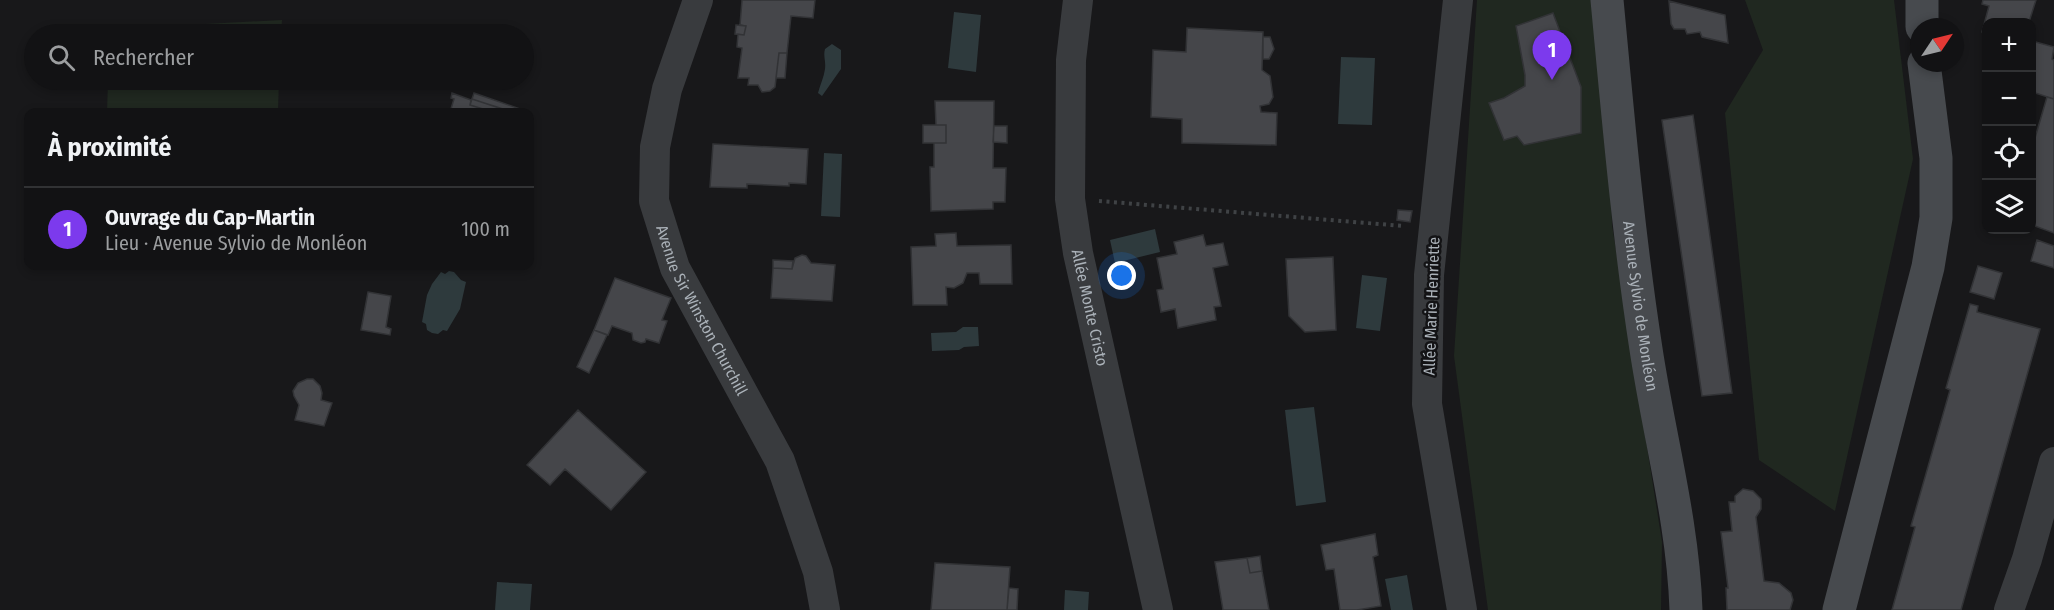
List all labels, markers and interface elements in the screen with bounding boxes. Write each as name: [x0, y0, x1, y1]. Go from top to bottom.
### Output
north arrow: [1910, 18, 1964, 72]
map controls: [1982, 18, 2036, 234]
button: +: [1982, 18, 2036, 72]
search box: [24, 24, 534, 90]
pin: 1: [1532, 31, 1572, 80]
icon: search: [45, 41, 78, 74]
text: Rechercher: [93, 44, 194, 71]
button: −: [1982, 72, 2036, 126]
button: locate: [1982, 126, 2036, 180]
text: À proximité: [48, 132, 171, 163]
button: layers: [1982, 180, 2036, 234]
text: Ouvrage du Cap-Martin: [105, 204, 315, 231]
text: 1: [63, 217, 72, 241]
text: 100 m: [461, 217, 510, 241]
street label: Avenue Sylvio de Monléon: [1619, 220, 1662, 393]
street label: Avenue Sir Winston Churchill: [652, 223, 751, 399]
text: Lieu · Avenue Sylvio de Monléon: [105, 231, 367, 255]
street label: Allée Marie Henriette: [1420, 236, 1443, 376]
street label: Allée Monte Cristo: [1067, 248, 1112, 368]
your location: [1107, 261, 1136, 290]

